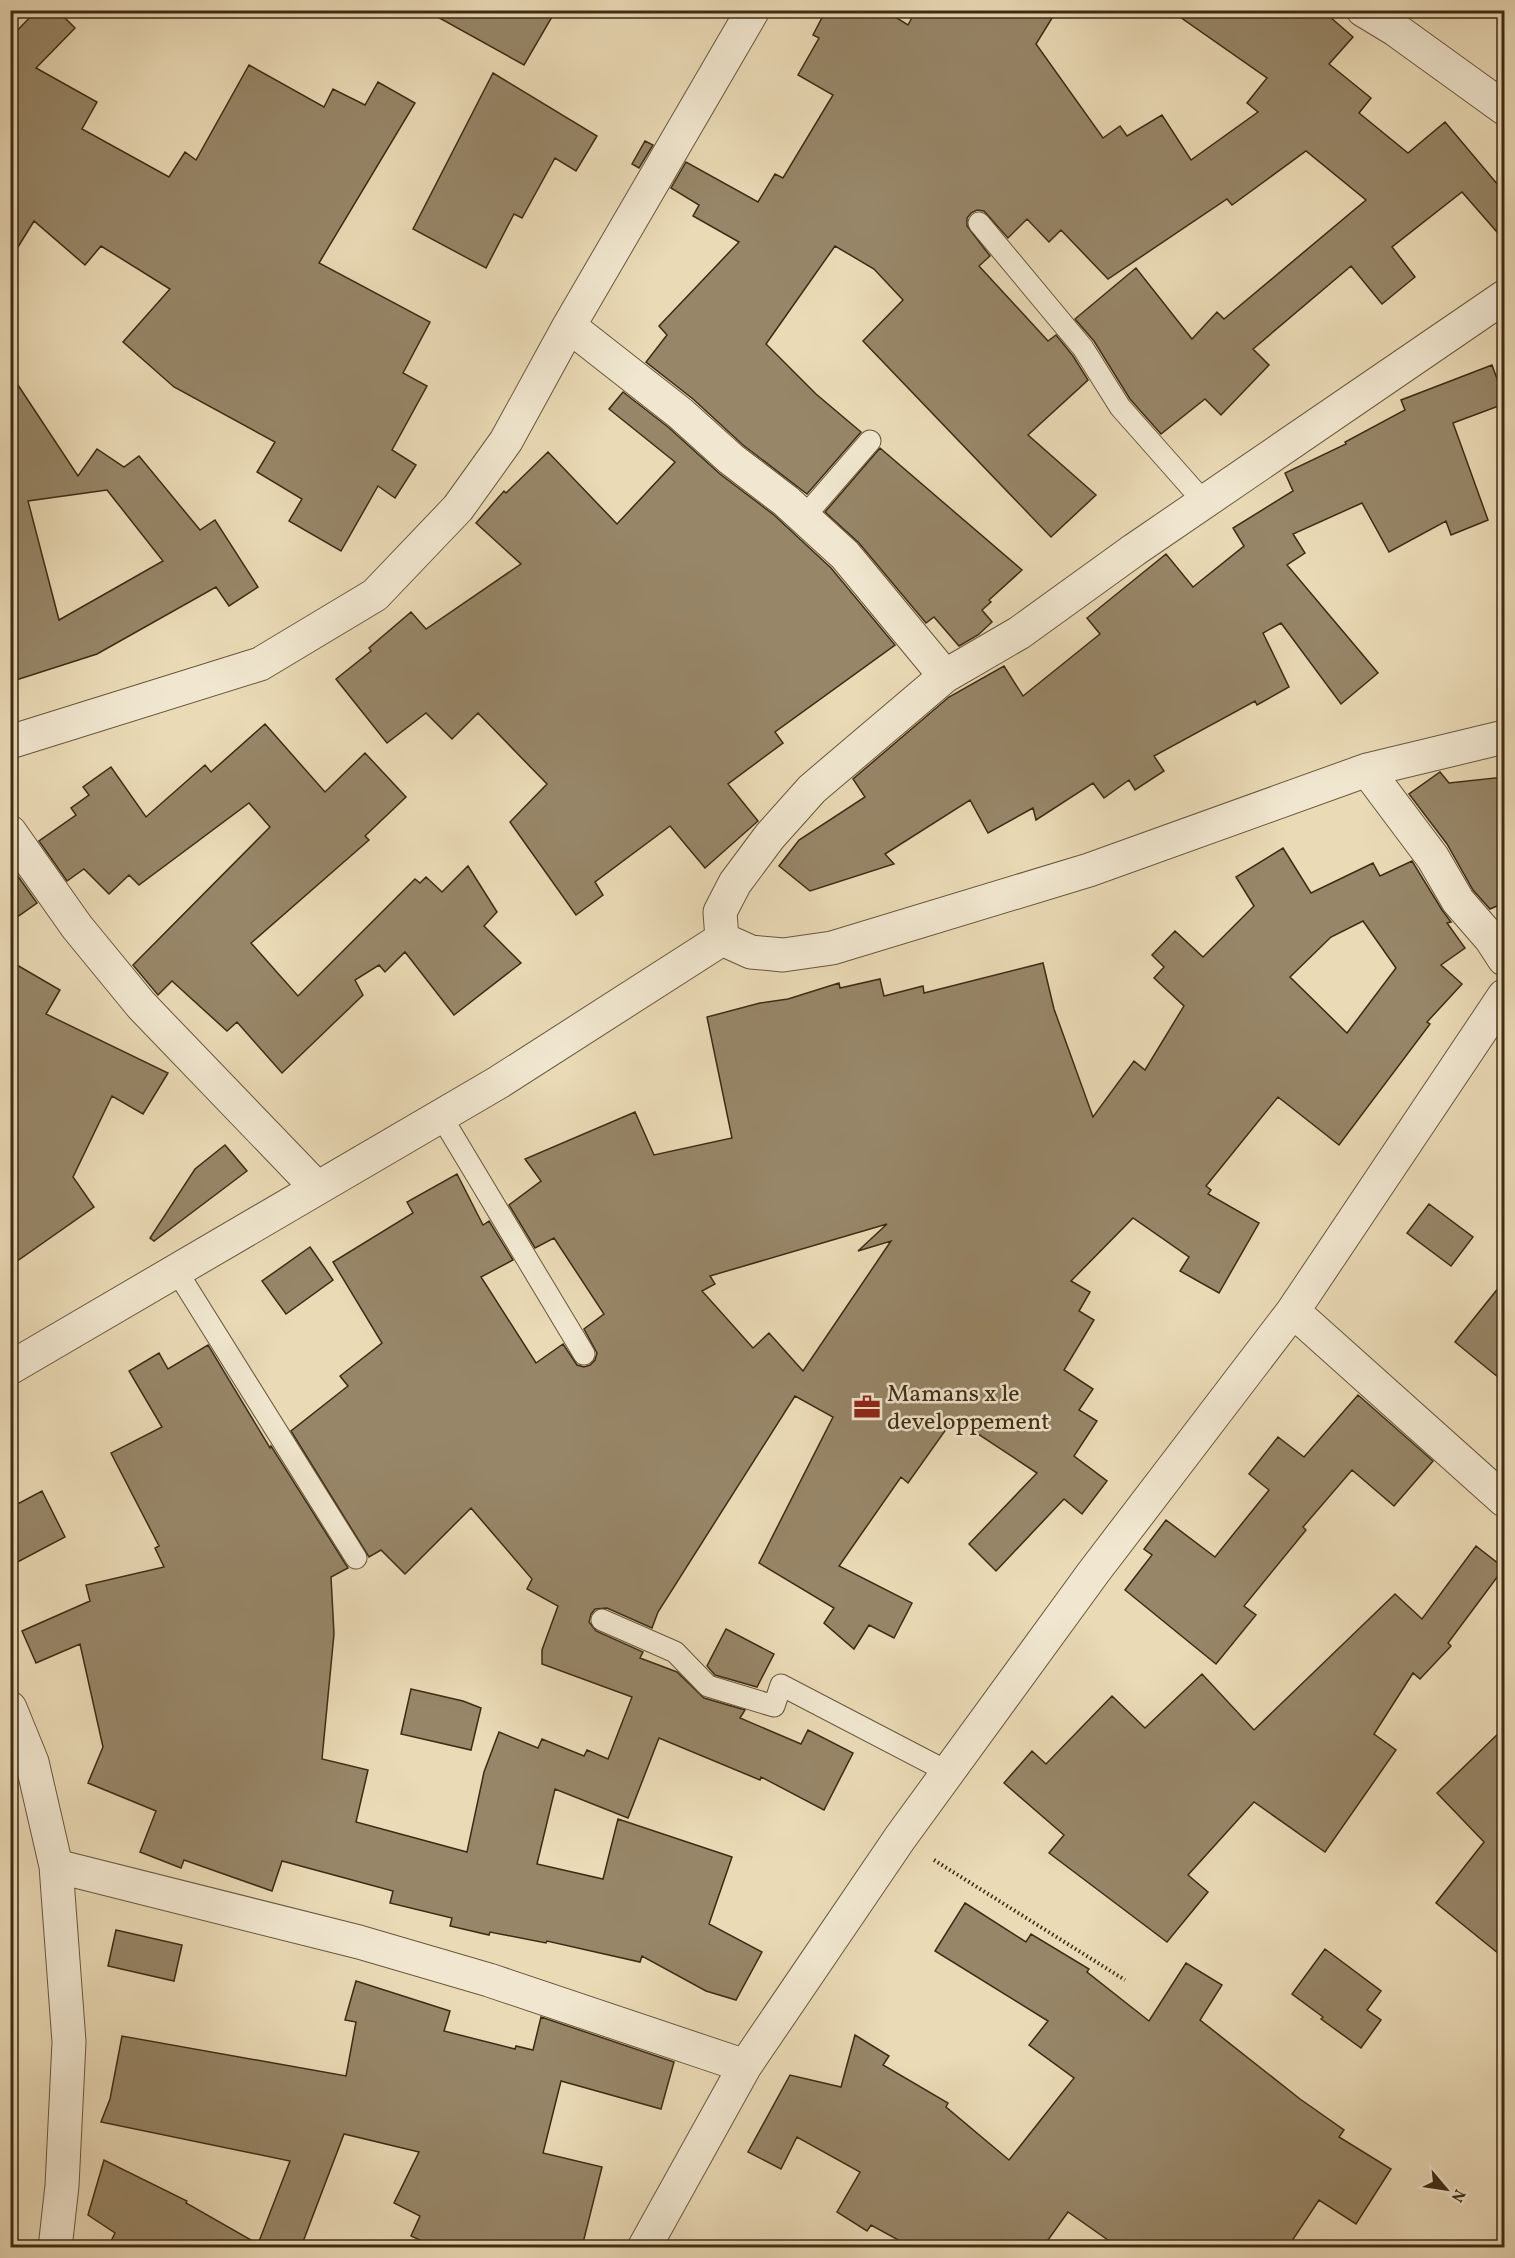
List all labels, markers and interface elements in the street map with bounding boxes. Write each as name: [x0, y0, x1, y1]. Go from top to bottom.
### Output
place label: Mamans x le developpement: [887, 1378, 1050, 1440]
office icon: Mamans x le developpement: [852, 1392, 882, 1422]
north arrow: [1416, 2159, 1476, 2219]
text: N: [1445, 2185, 1470, 2206]

